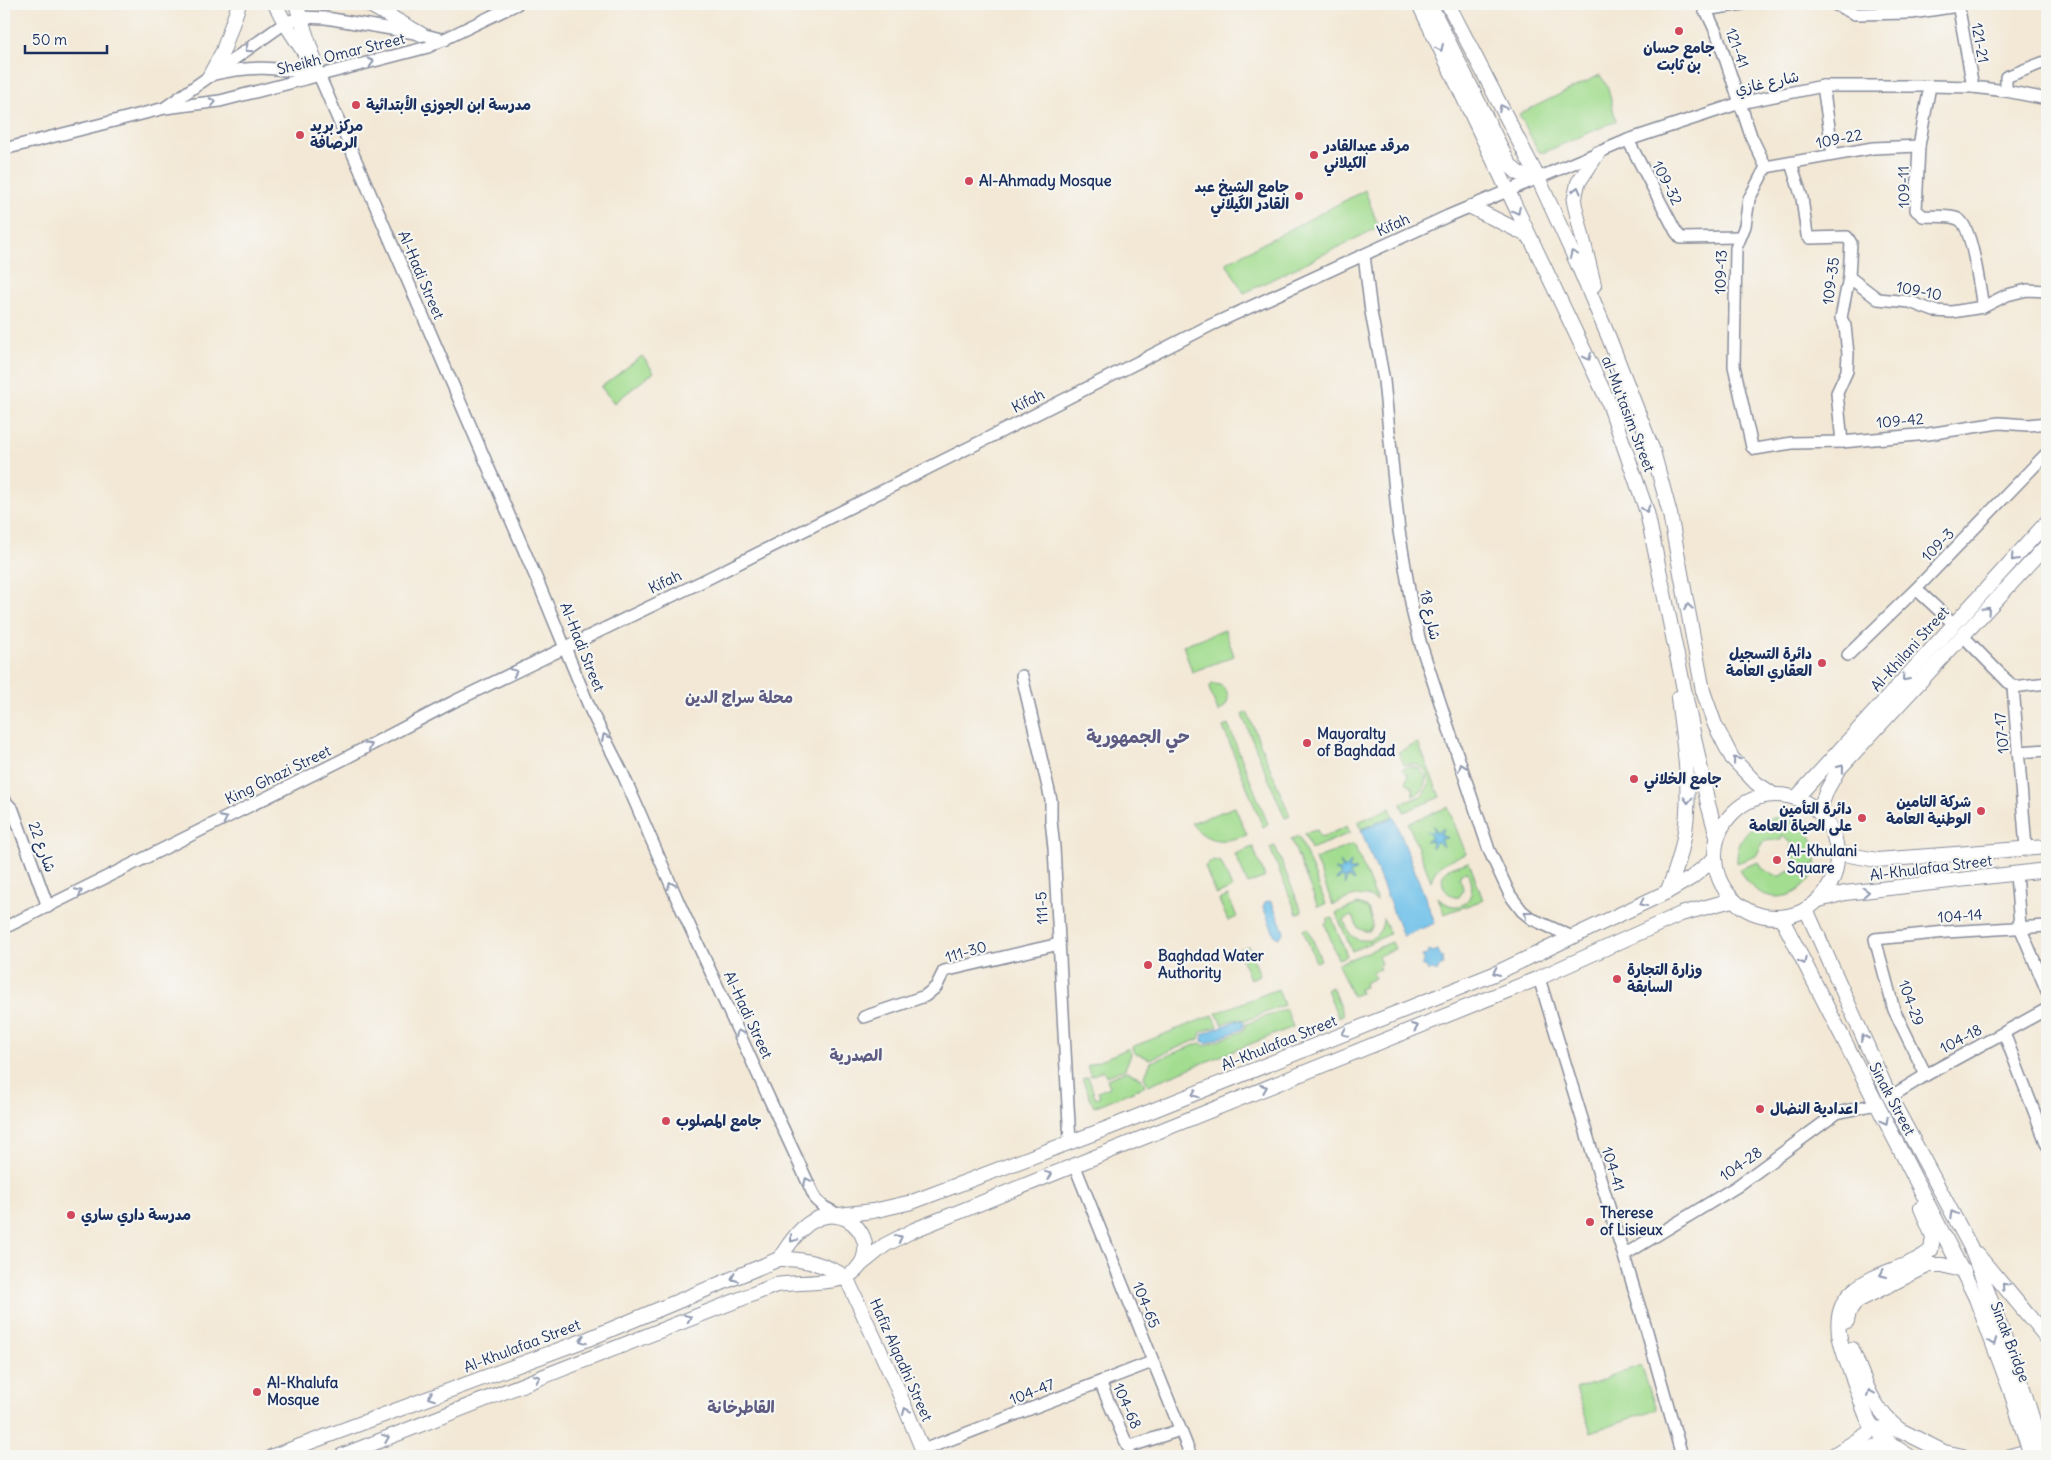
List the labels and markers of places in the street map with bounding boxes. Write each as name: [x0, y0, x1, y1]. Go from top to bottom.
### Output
marker: جامع حسان بن ثابت: [1673, 25, 1685, 37]
place label: جامع حسان بن ثابت: [1643, 38, 1715, 74]
place label: مدرسة ابن الجوزي الأبتدائية: [366, 94, 531, 117]
marker: مدرسة ابن الجوزي الأبتدائية: [350, 99, 362, 111]
place label: مركز بريد الرصافة: [310, 116, 363, 152]
marker: مركز بريد الرصافة: [294, 129, 306, 141]
place label: مرقد عبدالقادر الكيلاني: [1322, 136, 1410, 177]
marker: مرقد عبدالقادر الكيلاني: [1308, 149, 1320, 161]
place label: Al-Ahmady Mosque: [979, 171, 1112, 191]
marker: Al-Ahmady Mosque: [963, 175, 975, 187]
place label: جامع الشيخ عبد القادر الگيلاني: [1195, 177, 1289, 218]
marker: جامع الشيخ عبد القادر الگيلاني: [1293, 190, 1305, 202]
place label: دائرة التسجيل العقاري العامة: [1726, 644, 1812, 683]
marker: دائرة التسجيل العقاري العامة: [1816, 657, 1828, 669]
place label: Mayoralty of Baghdad: [1317, 724, 1395, 761]
marker: Mayoralty of Baghdad: [1301, 737, 1313, 749]
place label: جامع الخلاني: [1644, 769, 1722, 793]
marker: جامع الخلاني: [1628, 773, 1640, 785]
place label: شركة التامين الوطنية العامة: [1886, 792, 1971, 829]
place label: دائرة التأمين على الحياة العامة: [1749, 799, 1852, 836]
marker: شركة التامين الوطنية العامة: [1975, 805, 1987, 817]
marker: دائرة التأمين على الحياة العامة: [1856, 812, 1868, 824]
place label: Al-Khulani Square: [1787, 841, 1857, 878]
marker: Al-Khulani Square: [1771, 854, 1783, 866]
place label: Baghdad Water Authority: [1158, 946, 1265, 983]
marker: Baghdad Water Authority: [1142, 959, 1154, 971]
place label: وزارة التجارة السابقة: [1627, 960, 1702, 996]
marker: وزارة التجارة السابقة: [1611, 973, 1623, 985]
place label: اعدادية النضال: [1770, 1099, 1858, 1118]
marker: اعدادية النضال: [1754, 1103, 1766, 1115]
place label: جامع المصلوب: [676, 1111, 762, 1132]
marker: جامع المصلوب: [660, 1115, 672, 1127]
place label: Therese of Lisieux: [1600, 1203, 1663, 1239]
place label: مدرسة داري ساري: [81, 1205, 191, 1227]
marker: مدرسة داري ساري: [65, 1209, 77, 1221]
marker: Therese of Lisieux: [1584, 1216, 1596, 1228]
place label: Al-Khalufa Mosque: [267, 1373, 339, 1410]
marker: Al-Khalufa Mosque: [251, 1386, 263, 1398]

